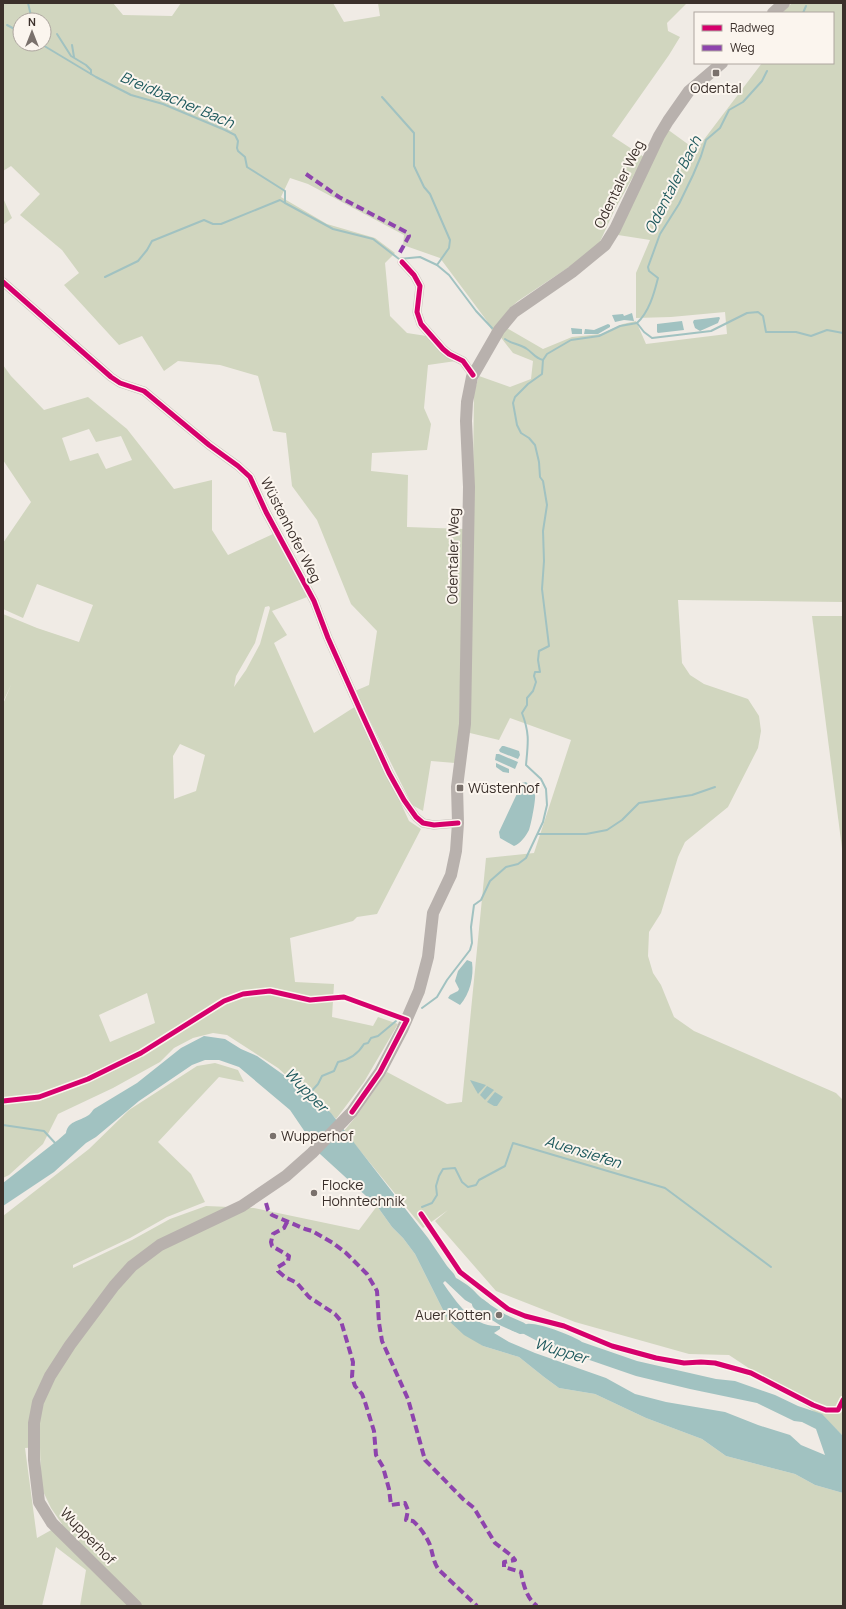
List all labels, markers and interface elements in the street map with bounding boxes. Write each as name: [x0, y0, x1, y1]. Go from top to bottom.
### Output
north arrow: [12, 12, 52, 52]
legend: [694, 12, 834, 64]
text: N: [28, 14, 36, 29]
text: Radweg: [730, 19, 774, 36]
text: Weg: [730, 39, 755, 56]
water label: Breidbacher Bach: [117, 66, 238, 133]
marker: Odental: [711, 68, 721, 78]
place label: Odental: [690, 78, 742, 97]
water label: Odentaler Bach: [639, 131, 707, 237]
street label: Odentaler Weg: [589, 136, 648, 231]
street label: Wüstenhofer Weg: [257, 474, 326, 586]
street label: Odentaler Weg: [442, 508, 463, 604]
place label: Wüstenhof: [468, 778, 540, 797]
marker: Wüstenhof: [455, 783, 465, 793]
water label: Wupper: [280, 1063, 335, 1118]
place label: Wupperhof: [281, 1126, 353, 1145]
water label: Auensiefen: [543, 1130, 625, 1173]
marker: Wupperhof: [268, 1131, 278, 1141]
place label: Flocke Hohntechnik: [322, 1175, 406, 1210]
marker: Flocke Hohntechnik: [309, 1188, 319, 1198]
place label: Auer Kotten: [415, 1305, 491, 1324]
marker: Auer Kotten: [494, 1310, 504, 1320]
water label: Wupper: [532, 1333, 593, 1369]
street label: Wupperhof: [56, 1503, 120, 1568]

